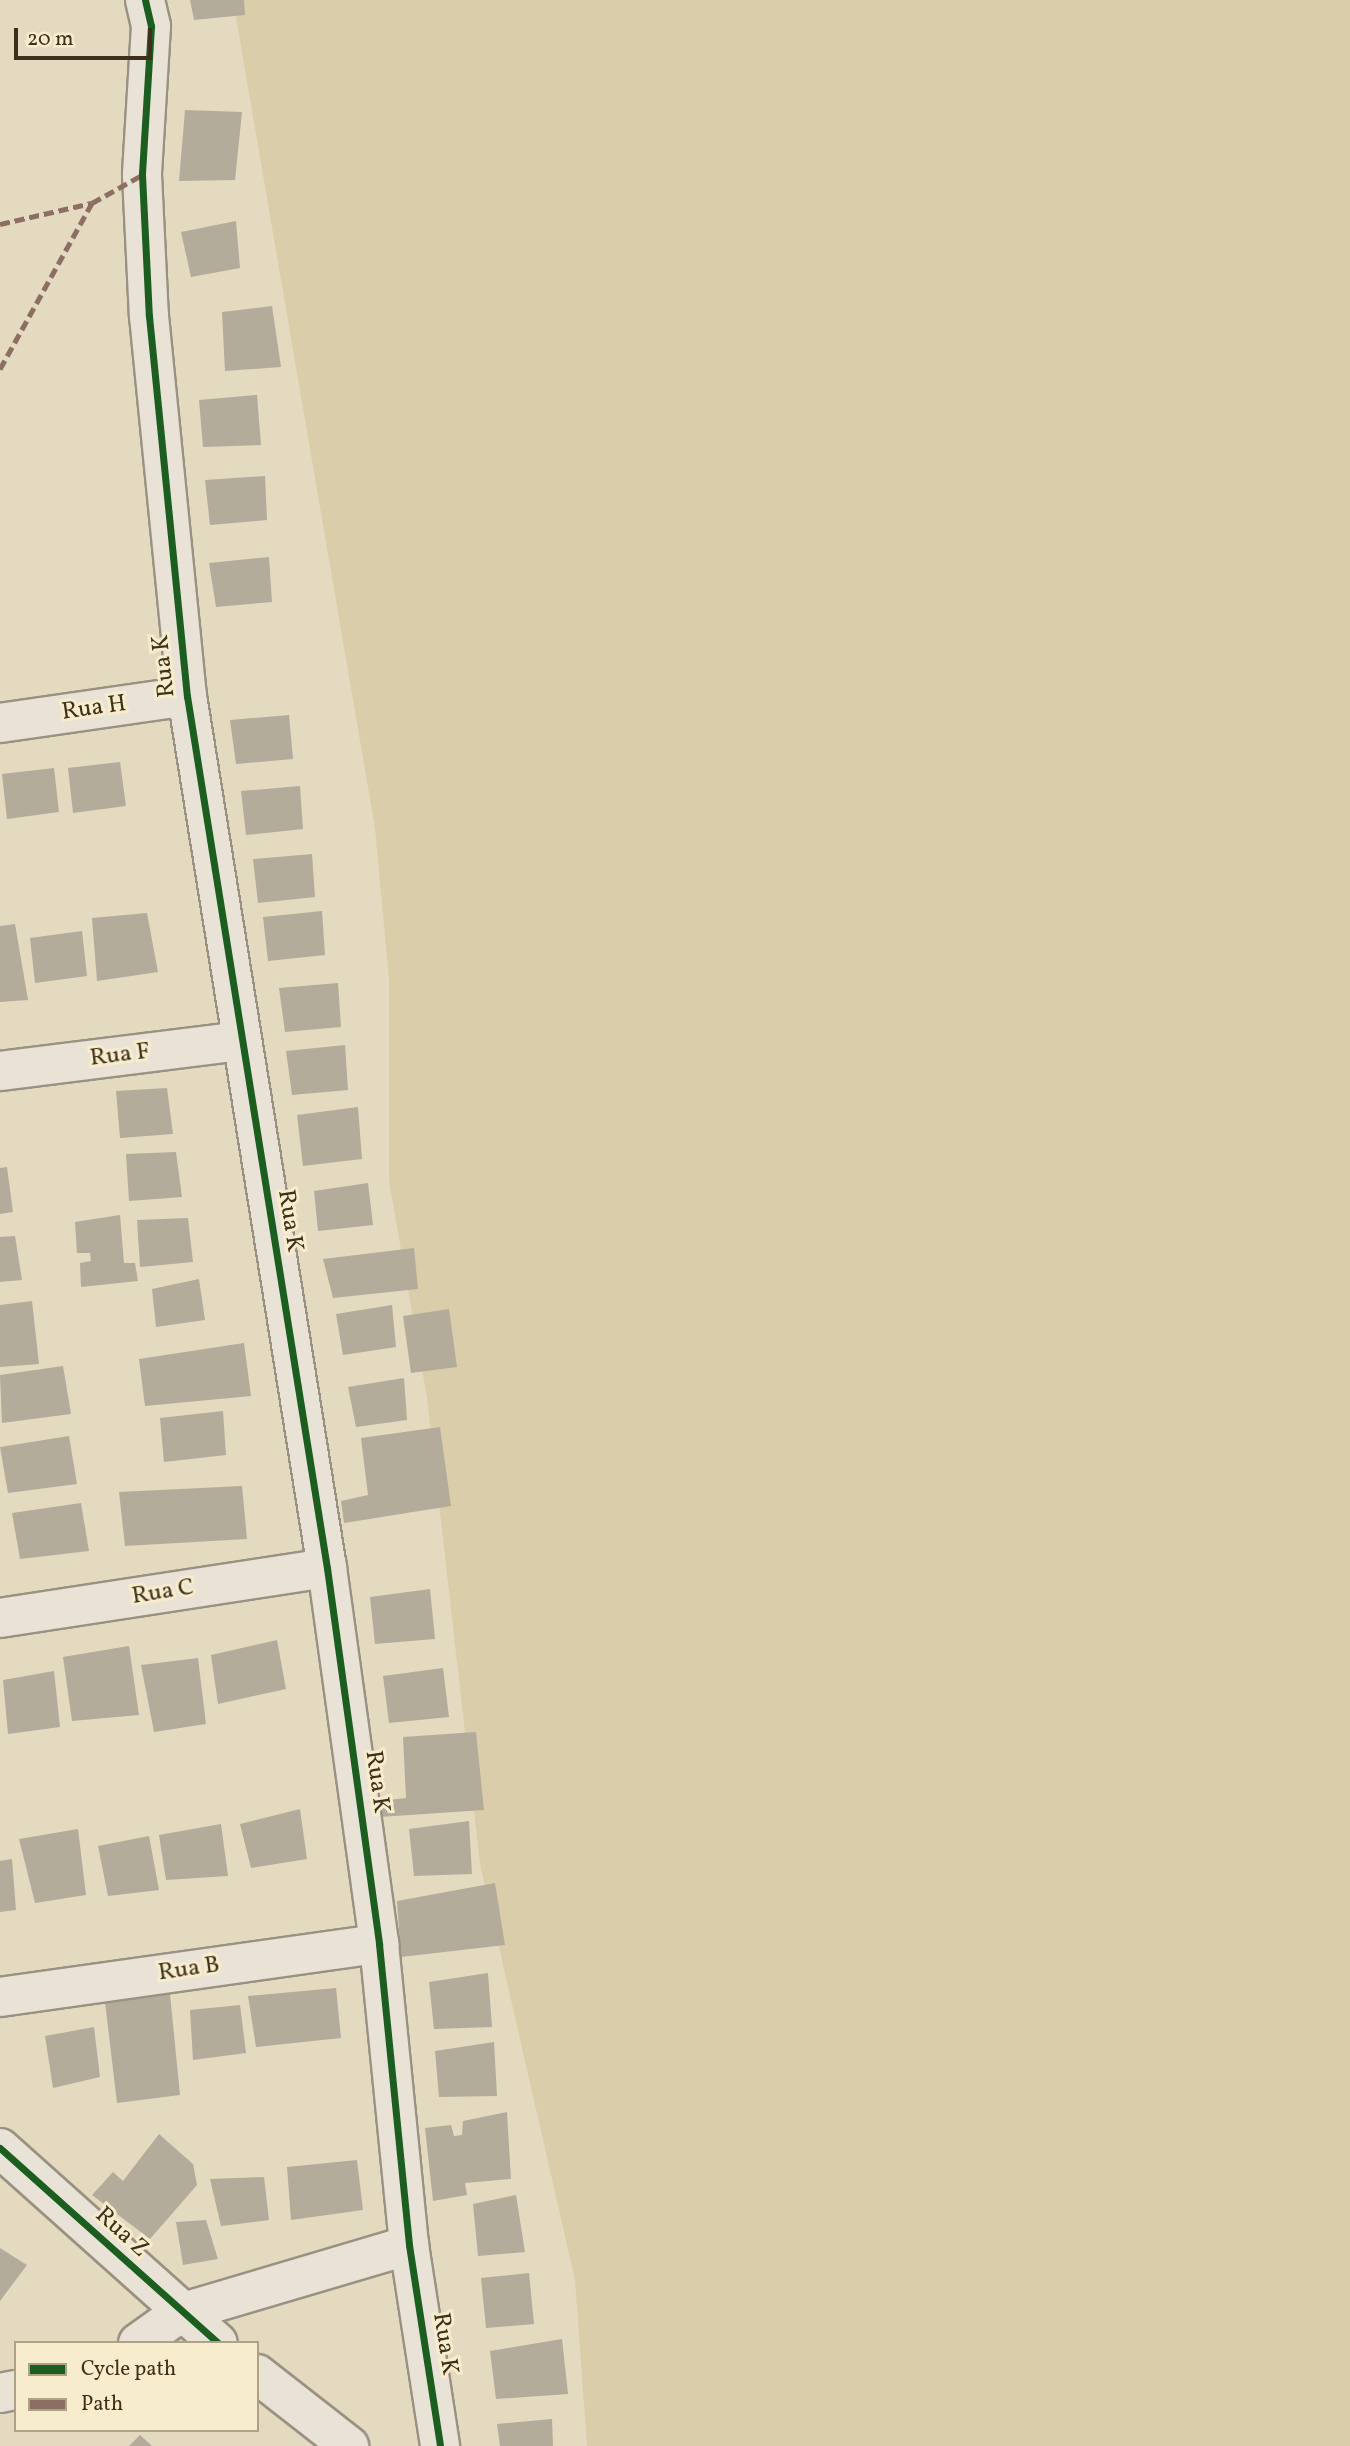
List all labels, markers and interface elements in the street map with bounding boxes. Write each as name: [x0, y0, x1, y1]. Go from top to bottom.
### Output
scale bar: [18, 14, 156, 58]
text: 20 m: [27, 25, 73, 54]
street label: Rua K: [147, 633, 183, 699]
street label: Rua H: [60, 690, 128, 728]
street label: Rua F: [88, 1038, 152, 1074]
street label: Rua K: [270, 1188, 308, 1254]
street label: Rua C: [130, 1574, 196, 1612]
street label: Rua K: [357, 1749, 395, 1815]
street label: Rua B: [156, 1951, 222, 1989]
street label: Rua Z: [88, 2202, 154, 2264]
street label: Rua K: [425, 2311, 463, 2377]
legend: [14, 2341, 259, 2432]
text: Cycle path: [81, 2355, 176, 2384]
text: Path: [81, 2390, 123, 2419]

